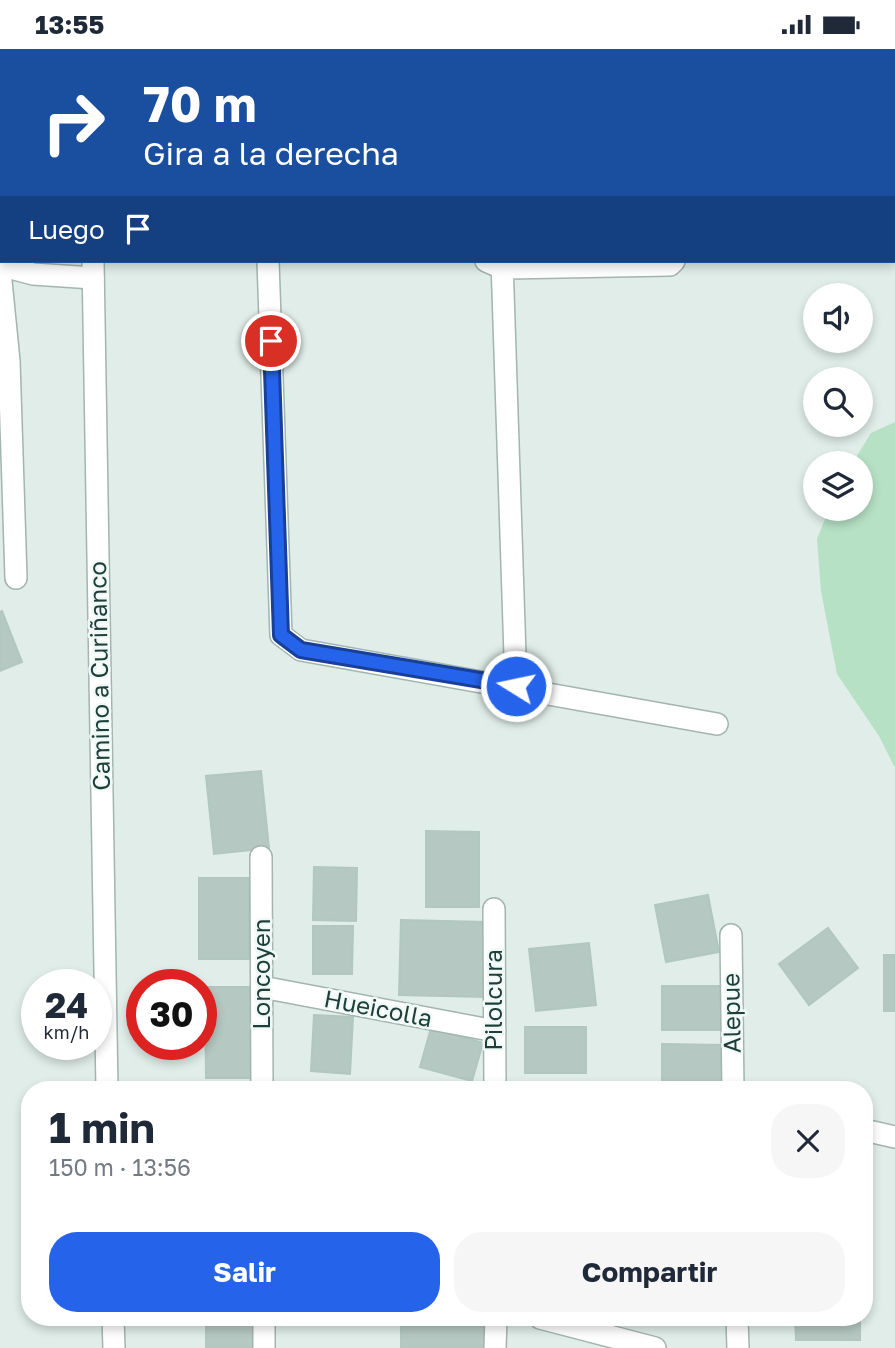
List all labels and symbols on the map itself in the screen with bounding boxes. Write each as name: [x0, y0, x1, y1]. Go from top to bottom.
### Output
pin: [241, 311, 301, 371]
street label: Camino a Curiñanco: [82, 561, 115, 791]
position arrow: [479, 649, 553, 723]
street label: Loncoyen: [246, 918, 275, 1030]
street label: Pilolcura: [478, 949, 507, 1051]
speed limit sign: 30: [126, 969, 217, 1060]
street label: Alepue: [715, 973, 746, 1053]
street label: Hueicolla: [322, 983, 435, 1032]

